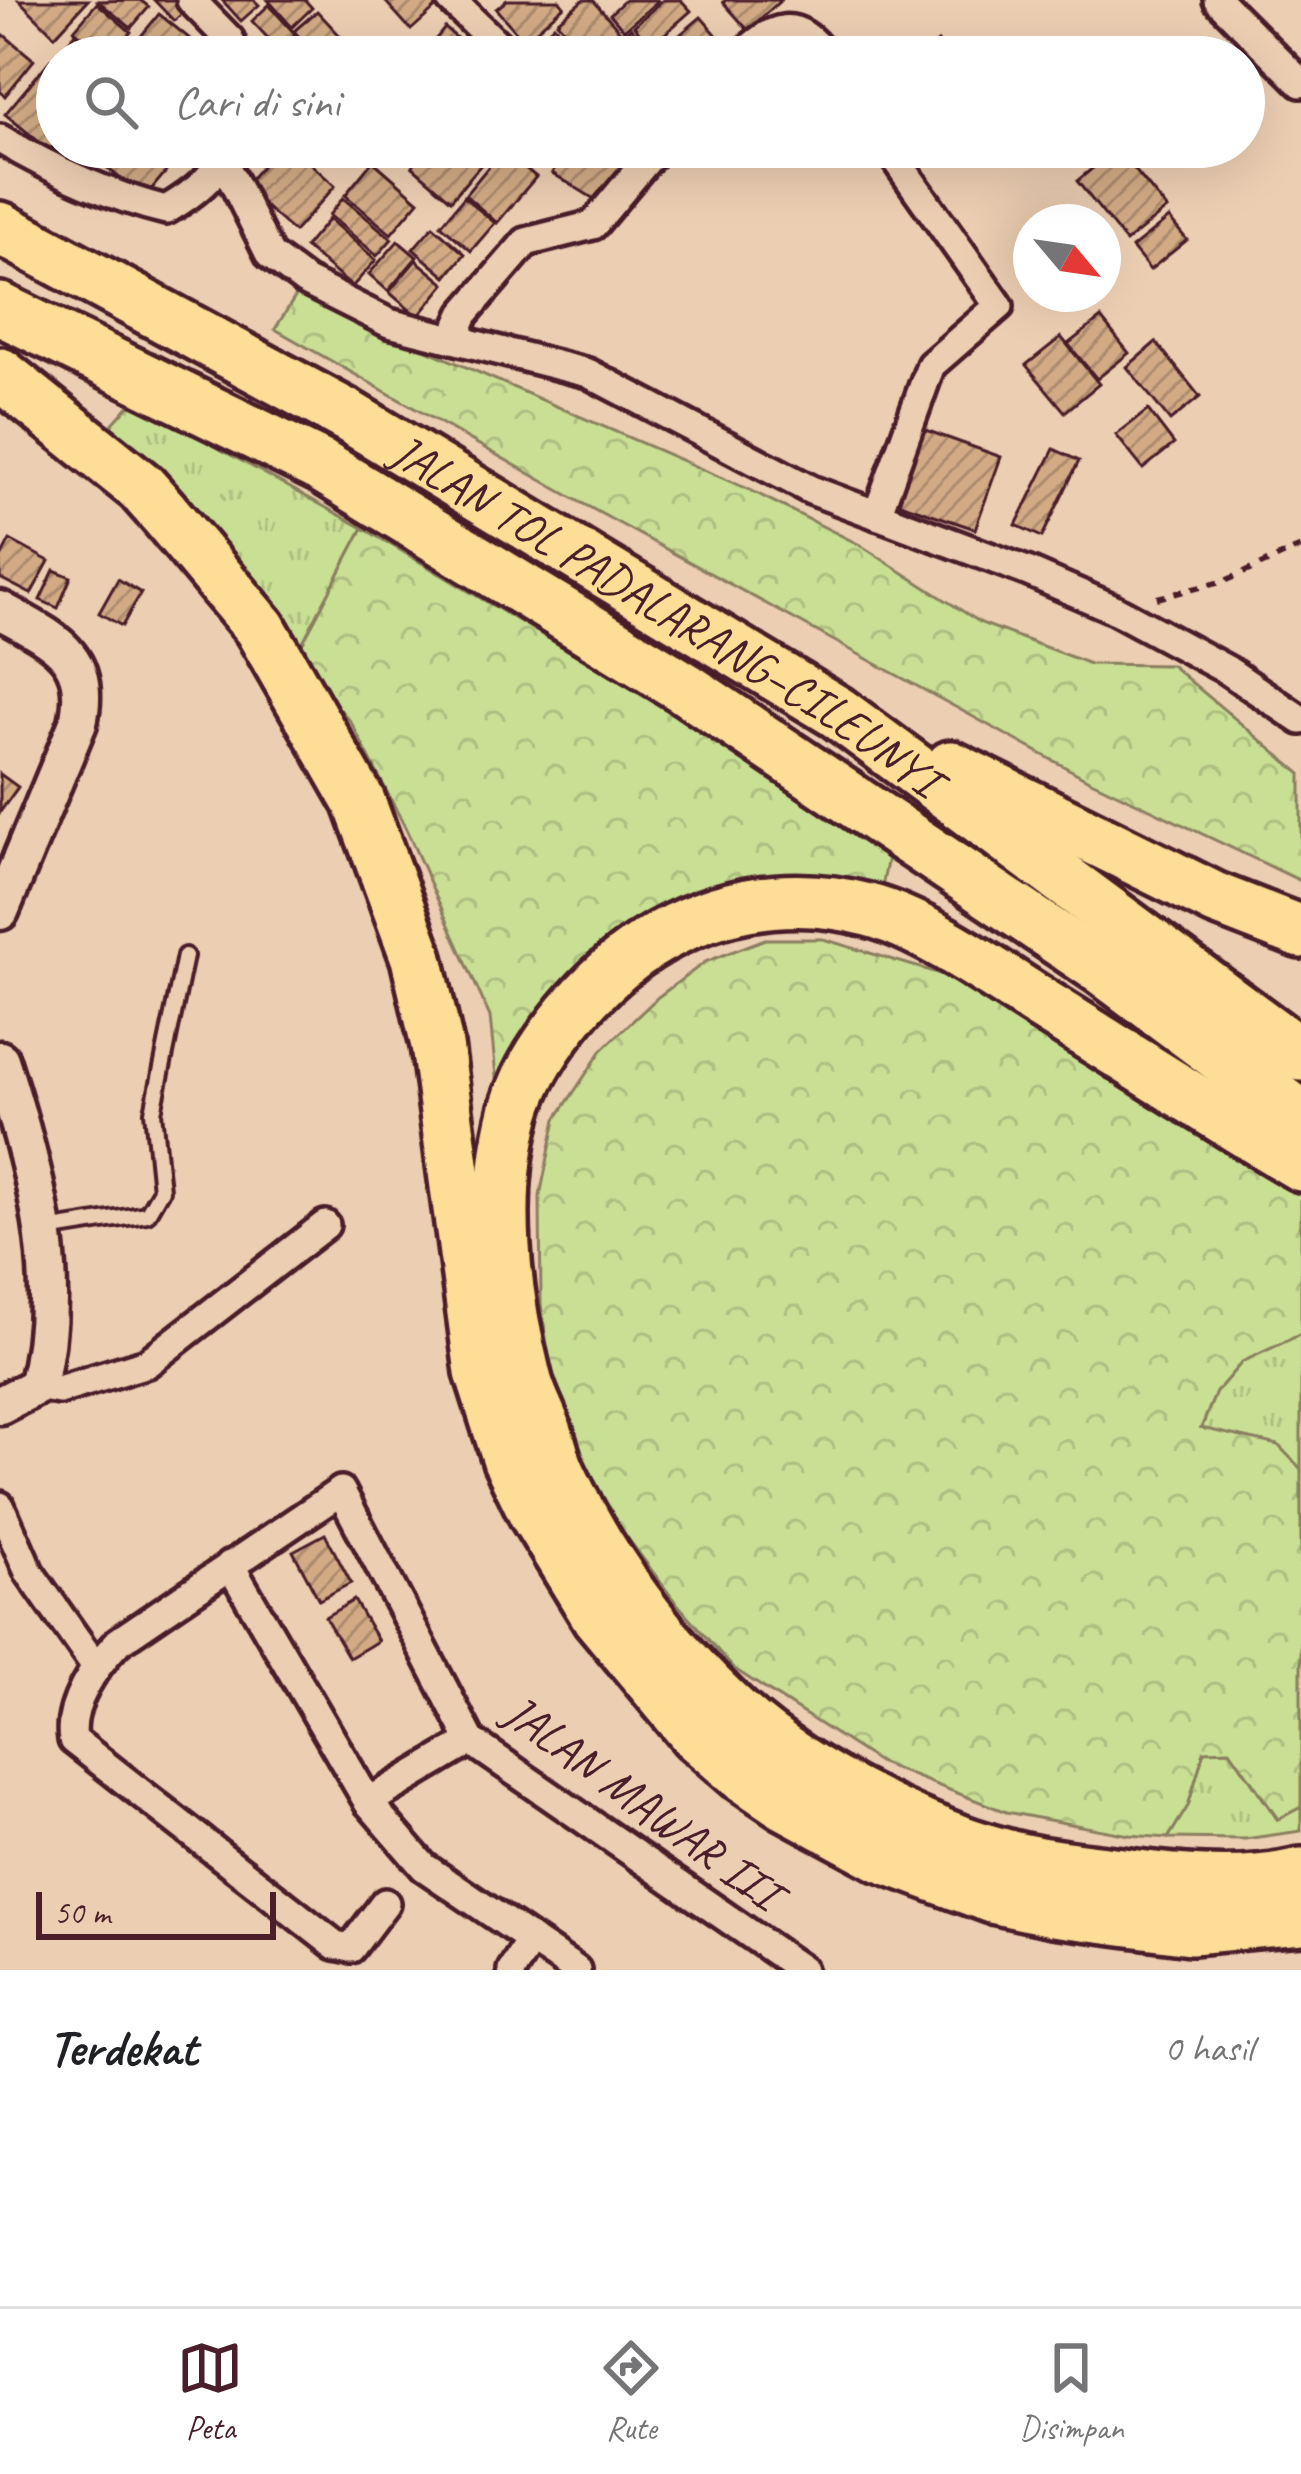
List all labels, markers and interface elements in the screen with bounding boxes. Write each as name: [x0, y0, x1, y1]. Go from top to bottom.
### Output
search box: [36, 36, 1265, 168]
icon: search: [78, 69, 144, 135]
text: Cari di sini: [174, 74, 340, 131]
north arrow: [1013, 204, 1121, 312]
street label: JALAN TOL PADALARANG–CILEUNYI: [379, 420, 960, 815]
street label: JALAN MAWAR III: [491, 1680, 800, 1928]
scale bar: [36, 1886, 276, 1939]
text: 50 m: [54, 1892, 110, 1934]
text: Terdekat: [48, 2016, 197, 2080]
text: 0 hasil: [1164, 2024, 1253, 2073]
tab: Peta: [177, 2335, 243, 2449]
tab: Rute: [598, 2335, 664, 2449]
tab: Disimpan: [1019, 2335, 1124, 2449]

